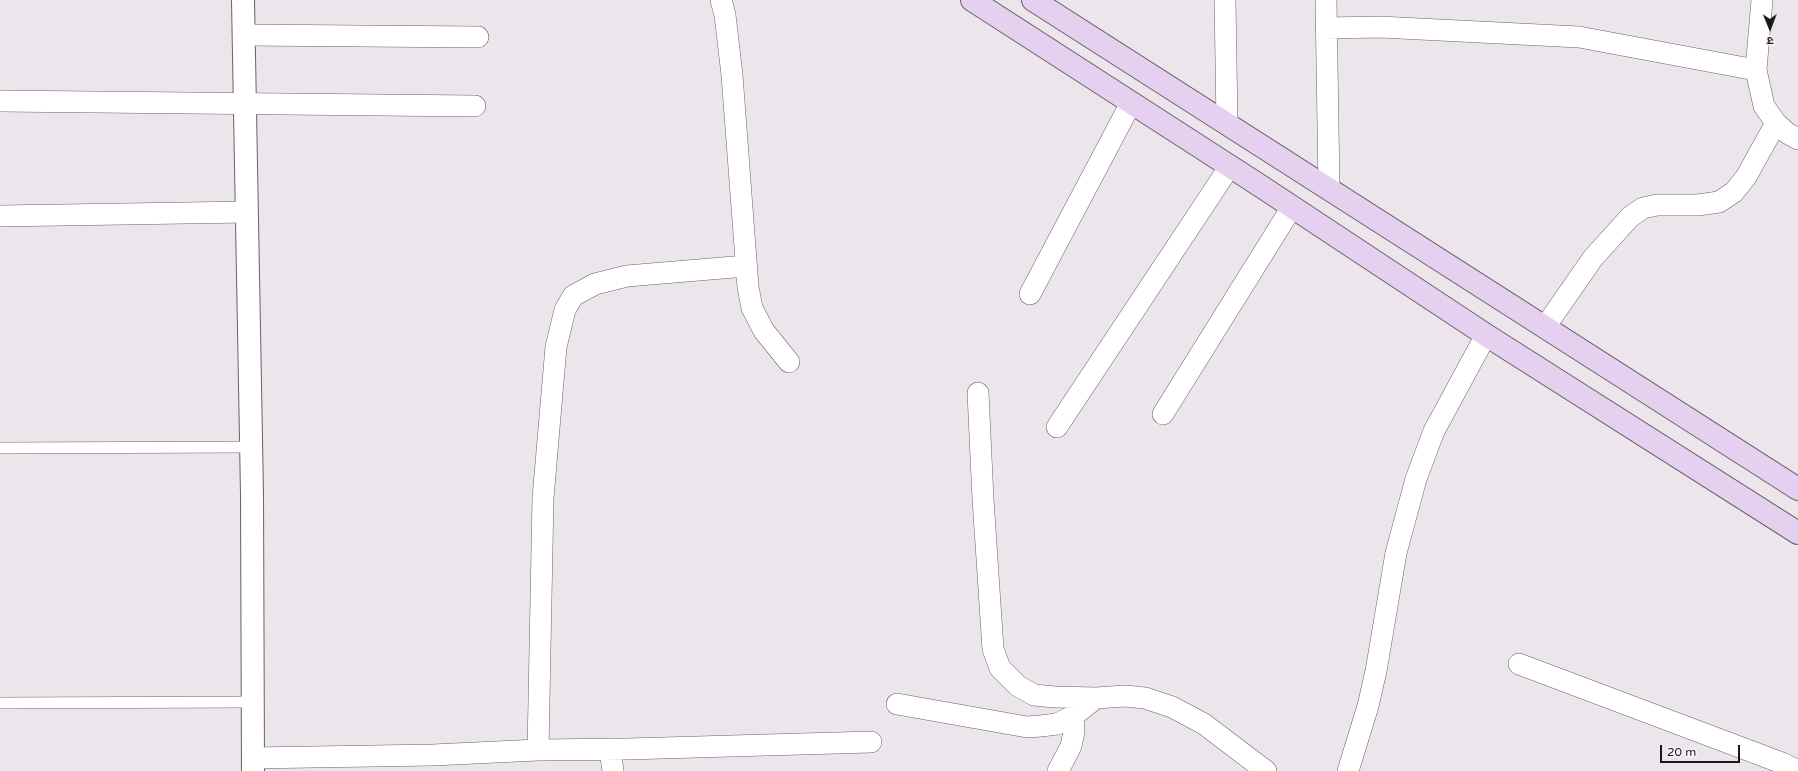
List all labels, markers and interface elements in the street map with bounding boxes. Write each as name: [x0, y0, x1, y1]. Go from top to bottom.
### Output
north arrow: [1750, 8, 1790, 48]
text: उ: [1767, 34, 1774, 47]
scale bar: [1662, 737, 1742, 763]
text: 20 m: [1667, 745, 1696, 759]

